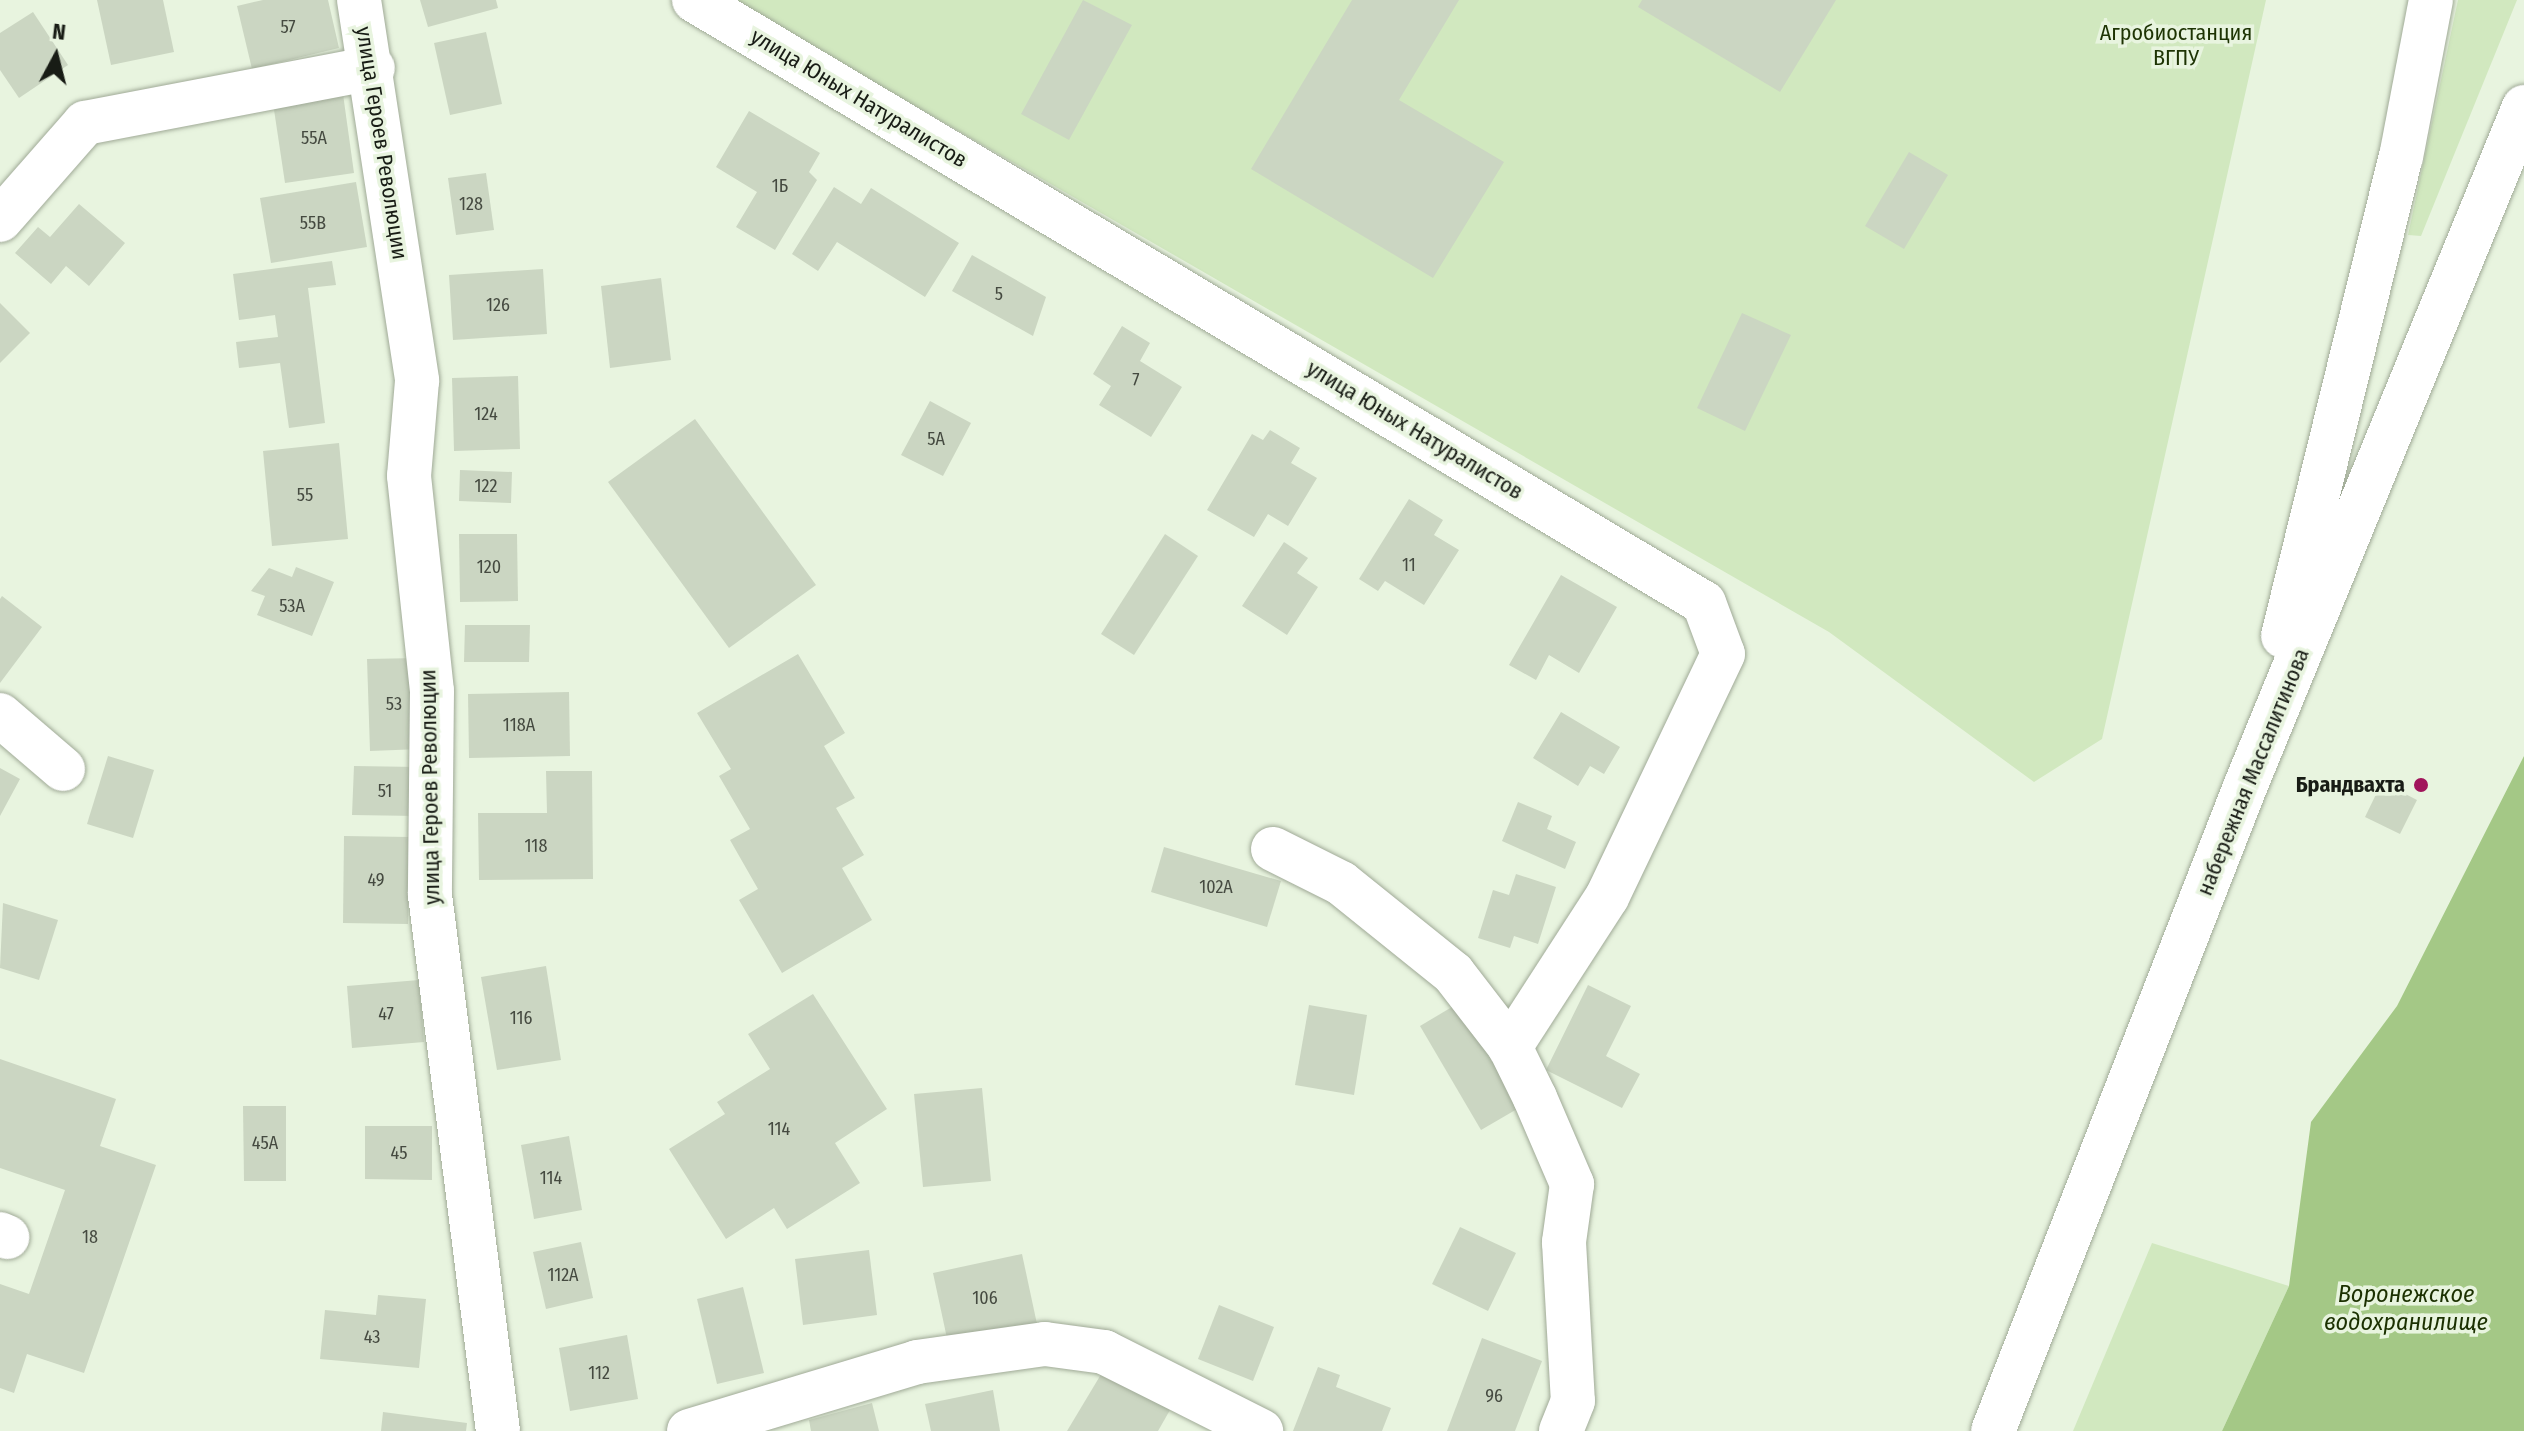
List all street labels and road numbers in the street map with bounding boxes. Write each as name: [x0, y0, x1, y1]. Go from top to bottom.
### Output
street label: улица Юных Натуралистов: [746, 23, 972, 173]
street label: улица Героев Революции: [351, 25, 413, 261]
street label: улица Юных Натуралистов: [1302, 355, 1528, 505]
street label: набережная Массалитинова: [2191, 645, 2315, 899]
street label: улица Героев Революции: [415, 669, 445, 905]

